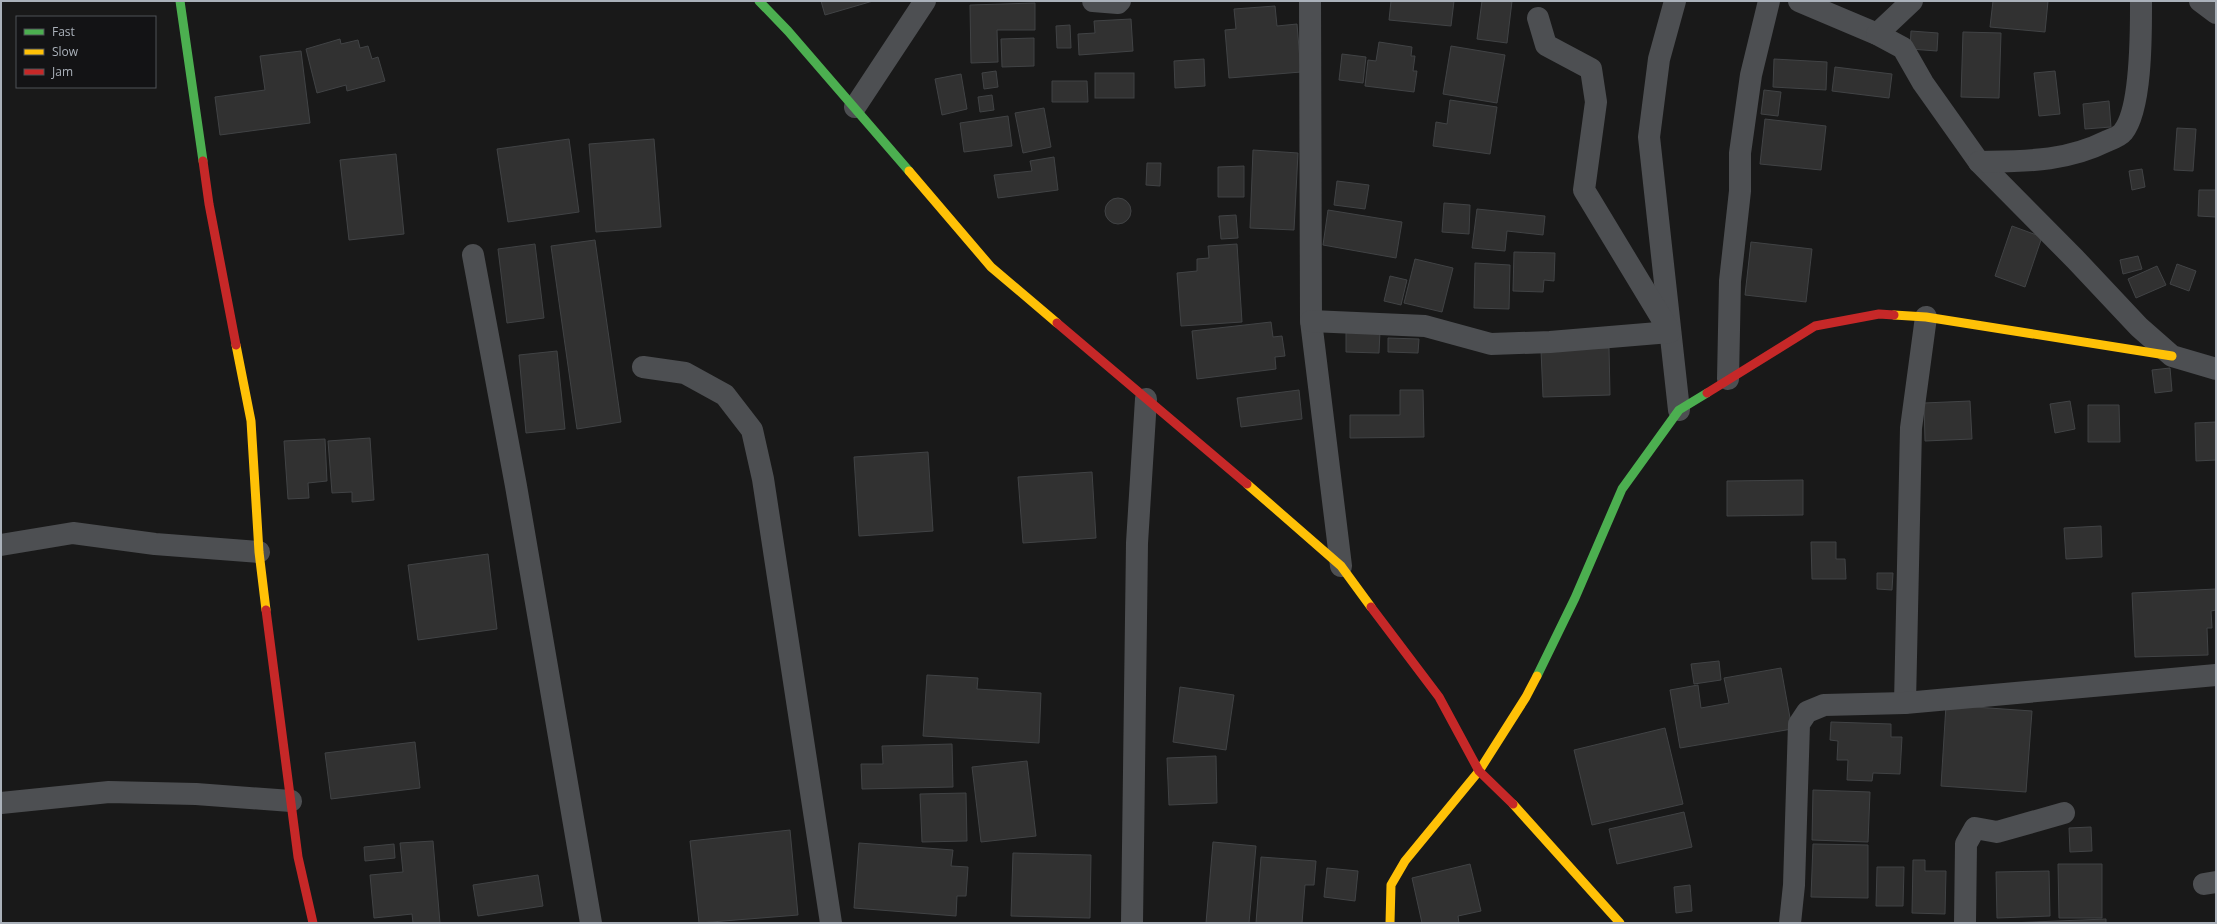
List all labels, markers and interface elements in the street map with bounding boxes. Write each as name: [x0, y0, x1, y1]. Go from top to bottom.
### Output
legend: [16, 16, 156, 88]
text: Fast: [52, 23, 75, 40]
text: Slow: [52, 43, 79, 60]
text: Jam: [51, 63, 73, 80]

